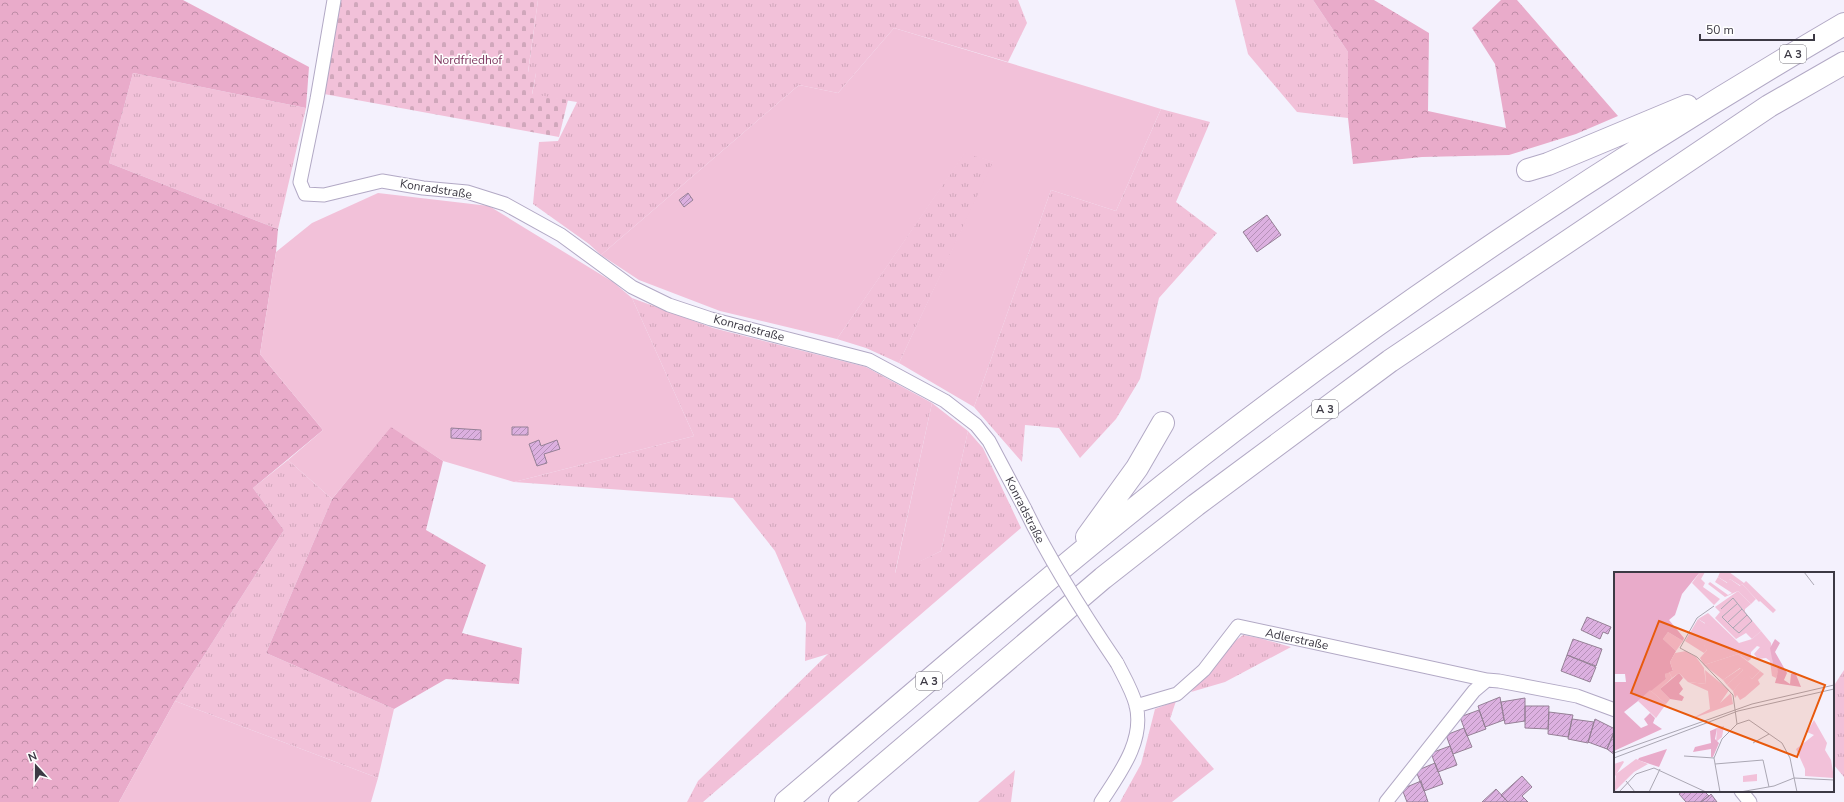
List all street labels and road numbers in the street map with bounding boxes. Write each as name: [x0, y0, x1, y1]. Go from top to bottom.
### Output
road number: A 3: [1780, 45, 1806, 63]
street label: Konradstraße: [399, 175, 473, 203]
street label: Konradstraße: [712, 311, 786, 345]
road number: A 3: [1312, 400, 1338, 418]
street label: Konradstraße: [1001, 474, 1049, 546]
street label: Adlerstraße: [1264, 625, 1330, 653]
road number: A 3: [916, 672, 942, 690]

